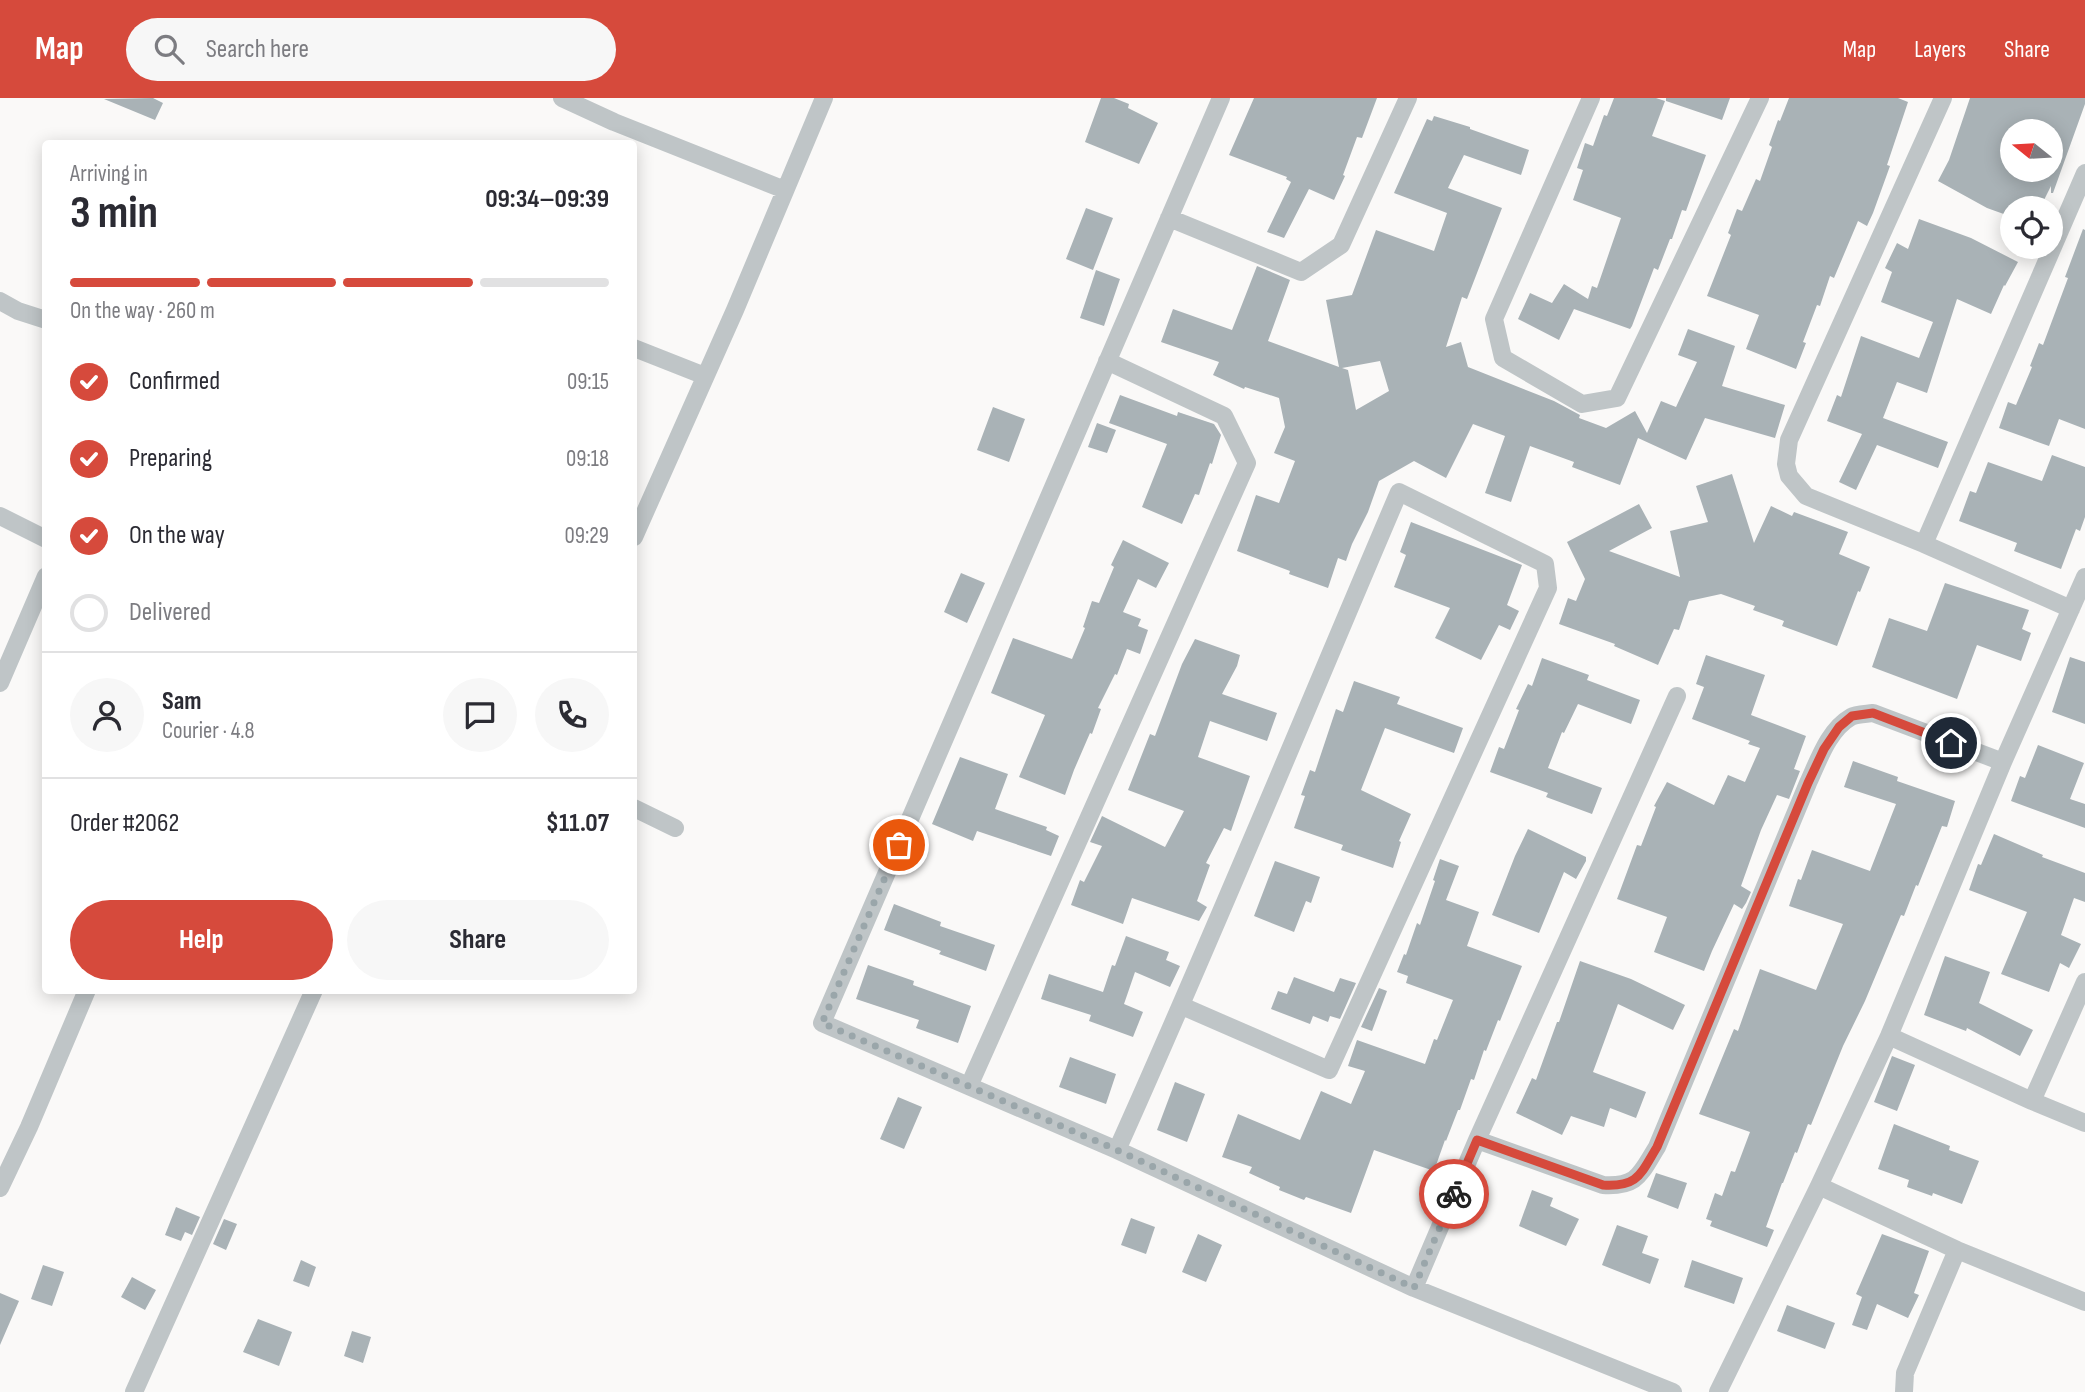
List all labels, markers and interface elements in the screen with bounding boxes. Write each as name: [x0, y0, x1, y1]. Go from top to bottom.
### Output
search box: [126, 18, 616, 81]
text: Map: [35, 29, 84, 69]
icon: search: [150, 30, 188, 68]
text: Search here: [206, 34, 309, 65]
text: Map: [1843, 35, 1876, 64]
text: Layers: [1914, 35, 1966, 64]
text: Share: [2004, 35, 2050, 64]
north arrow: [2000, 119, 2063, 182]
map controls: [2000, 119, 2063, 259]
text: Arriving in: [70, 160, 148, 188]
text: 09:34–09:39: [485, 184, 609, 215]
text: 3 min: [70, 186, 158, 241]
button: locate: [2000, 196, 2063, 259]
text: On the way · 260 m: [70, 297, 215, 325]
icon: check: [70, 363, 108, 401]
text: Confirmed: [129, 366, 220, 397]
text: 09:15: [567, 368, 609, 396]
icon: check: [70, 440, 108, 478]
text: Preparing: [129, 443, 212, 474]
text: 09:18: [566, 445, 609, 473]
icon: check: [70, 517, 108, 555]
text: On the way: [129, 520, 225, 551]
text: 09:29: [565, 522, 609, 550]
text: Delivered: [129, 597, 211, 628]
button: person: [70, 678, 144, 752]
button: chat: [443, 678, 517, 752]
button: phone: [535, 678, 609, 752]
text: Sam: [162, 686, 202, 717]
pin: [1921, 713, 1981, 773]
text: Courier · 4.8: [162, 717, 255, 745]
icon: home: [1932, 724, 1970, 762]
text: Order #2062: [70, 808, 179, 839]
text: $11.07: [546, 808, 609, 839]
pin: [869, 815, 929, 875]
icon: bag: [880, 826, 918, 864]
button: Help: [70, 900, 333, 980]
button: Share: [347, 900, 609, 980]
courier: [1419, 1159, 1489, 1229]
icon: bike: [1435, 1175, 1473, 1213]

